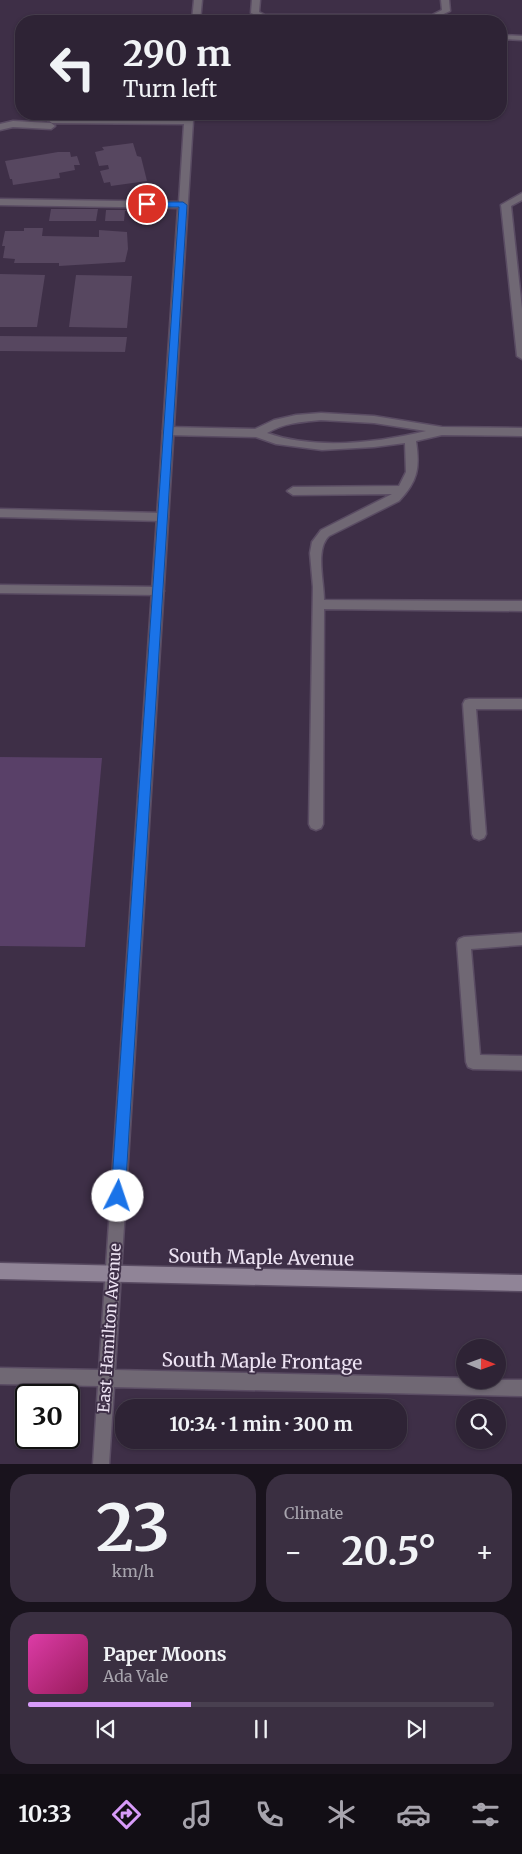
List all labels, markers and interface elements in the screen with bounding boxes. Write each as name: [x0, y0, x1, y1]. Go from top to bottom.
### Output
text: 290 m: [123, 32, 231, 76]
icon: left: [40, 35, 105, 100]
text: Turn left: [123, 75, 217, 103]
pin: [126, 183, 168, 225]
icon: arrive: [133, 190, 161, 218]
position arrow: [91, 1169, 143, 1221]
street label: East Hamilton Avenue: [93, 1242, 125, 1414]
street label: South Maple Avenue: [168, 1243, 354, 1271]
north arrow: [456, 1339, 506, 1389]
map controls: [456, 1339, 506, 1449]
street label: South Maple Frontage: [161, 1347, 363, 1375]
speed limit sign: 30: [15, 1384, 80, 1449]
button: search: [456, 1399, 506, 1449]
text: 10:34 · 1 min · 300 m: [169, 1412, 353, 1436]
text: 23: [96, 1487, 170, 1569]
text: Climate: [284, 1503, 343, 1523]
text: 20.5°: [342, 1528, 436, 1575]
text: −: [284, 1534, 303, 1570]
text: +: [475, 1534, 494, 1570]
text: km/h: [112, 1561, 154, 1581]
text: Paper Moons: [103, 1642, 227, 1666]
text: Ada Vale: [103, 1666, 168, 1686]
icon: previous: [92, 1715, 120, 1743]
icon: pause: [247, 1715, 275, 1743]
icon: next: [402, 1715, 430, 1743]
icon: directions: [109, 1797, 144, 1832]
icon: music: [180, 1797, 215, 1832]
icon: phone: [252, 1797, 287, 1832]
icon: climate: [324, 1797, 359, 1832]
icon: car: [396, 1797, 431, 1832]
icon: filters: [468, 1797, 503, 1832]
text: 10:33: [18, 1800, 72, 1828]

